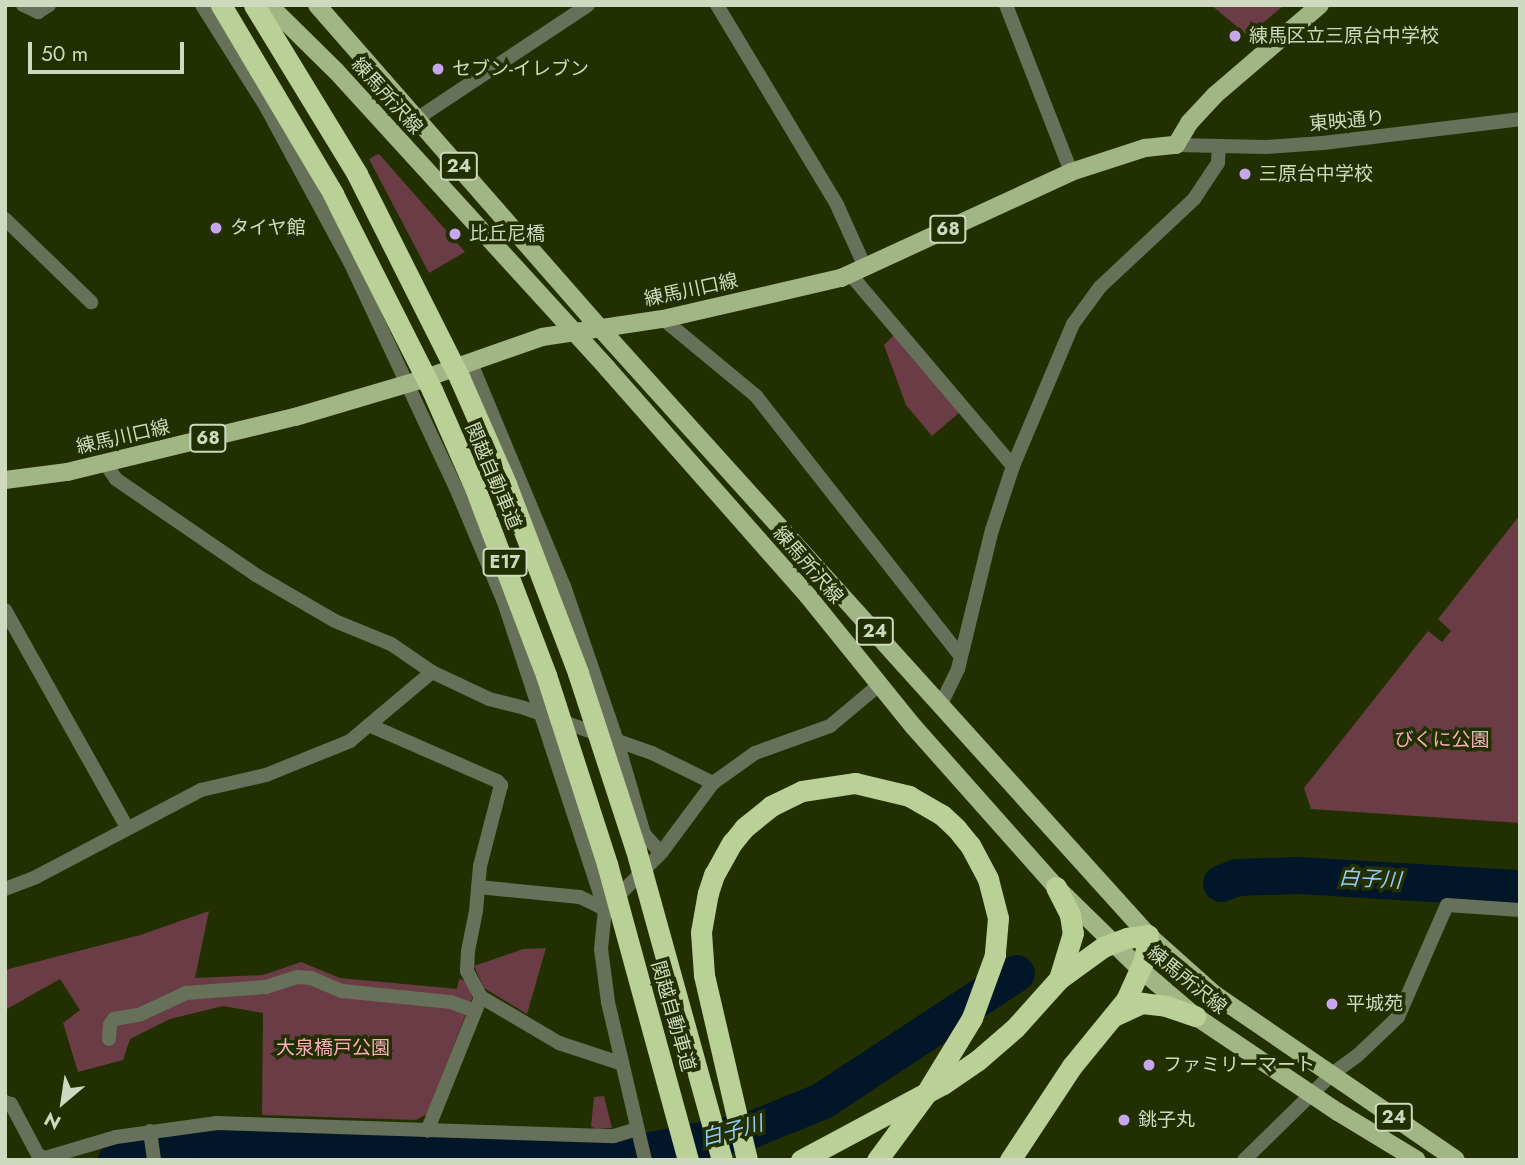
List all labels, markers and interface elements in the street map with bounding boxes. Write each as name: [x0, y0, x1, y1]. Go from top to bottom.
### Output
place label: 練馬区立三原台中学校: [1249, 25, 1439, 47]
scale bar: [32, 28, 187, 72]
marker: 練馬区立三原台中学校: [1227, 28, 1243, 44]
text: 50 m: [41, 39, 88, 69]
street label: 練馬所沢線: [347, 53, 427, 139]
place label: セブン-イレブン: [452, 58, 589, 80]
marker: セブン-イレブン: [430, 61, 446, 77]
street label: 東映通り: [1308, 106, 1386, 136]
road number: 24: [440, 152, 478, 181]
place label: 三原台中学校: [1259, 163, 1373, 185]
marker: 三原台中学校: [1237, 166, 1253, 182]
road number: 68: [929, 214, 967, 244]
place label: タイヤ館: [230, 217, 306, 239]
marker: タイヤ館: [208, 220, 224, 236]
place label: 比丘尼橋: [469, 223, 545, 245]
marker: 比丘尼橋: [447, 226, 463, 242]
street label: 練馬川口線: [642, 269, 740, 311]
street label: 練馬川口線: [74, 415, 172, 459]
street label: 関越自動車道: [460, 419, 526, 533]
road number: 68: [189, 424, 227, 452]
street label: 練馬所沢線: [768, 522, 848, 608]
road number: E17: [482, 548, 528, 576]
road number: 24: [856, 616, 894, 646]
park label: びくに公園: [1395, 729, 1489, 751]
water label: 白子川: [1338, 865, 1402, 893]
street label: 練馬所沢線: [1143, 941, 1231, 1019]
street label: 関越自動車道: [646, 958, 700, 1074]
place label: 平城苑: [1346, 993, 1403, 1015]
marker: 平城苑: [1324, 996, 1340, 1012]
park label: 大泉橋戸公園: [276, 1037, 390, 1059]
place label: ファミリーマート: [1163, 1054, 1315, 1076]
marker: ファミリーマート: [1141, 1057, 1157, 1073]
north arrow: [28, 1067, 98, 1137]
road number: 24: [1375, 1102, 1413, 1132]
text: N: [39, 1105, 66, 1136]
place label: 銚子丸: [1138, 1109, 1195, 1131]
water label: 白子川: [698, 1111, 766, 1151]
marker: 銚子丸: [1116, 1112, 1132, 1128]

